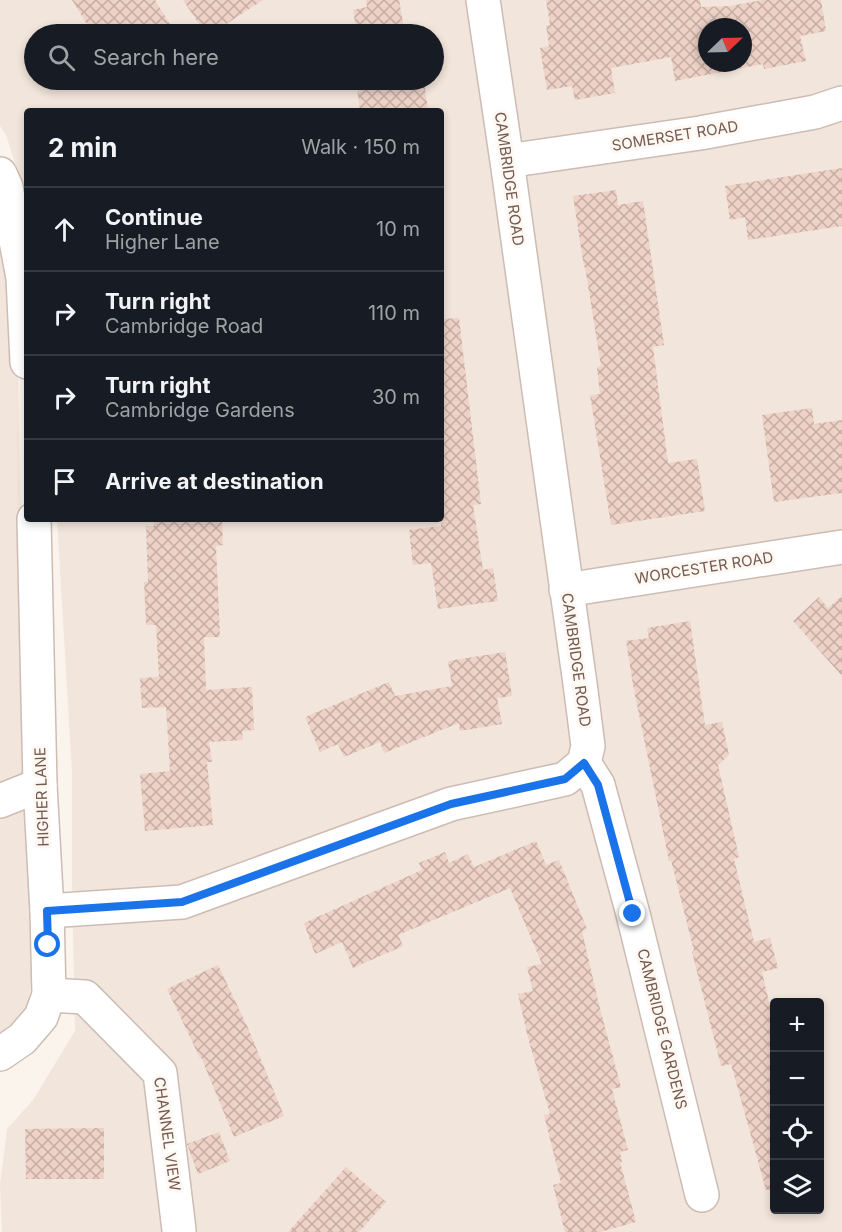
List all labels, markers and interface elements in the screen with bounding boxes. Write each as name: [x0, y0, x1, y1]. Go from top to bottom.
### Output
north arrow: [698, 18, 752, 72]
search box: [24, 24, 444, 90]
icon: search: [45, 41, 78, 74]
text: Search here: [93, 44, 219, 70]
street label: CAMBRIDGE ROAD: [491, 111, 528, 247]
street label: SOMERSET ROAD: [610, 116, 739, 155]
text: 2 min: [48, 132, 118, 163]
text: Walk · 150 m: [301, 135, 420, 159]
text: Continue: [105, 204, 203, 230]
icon: ahead: [48, 213, 81, 246]
text: 10 m: [376, 217, 420, 241]
text: Higher Lane: [105, 230, 220, 254]
text: Turn right: [105, 288, 211, 314]
icon: right: [48, 297, 81, 330]
text: 110 m: [368, 301, 420, 325]
text: Cambridge Road: [105, 314, 263, 338]
text: Turn right: [105, 372, 211, 398]
icon: right: [48, 381, 81, 414]
text: 30 m: [372, 385, 420, 409]
text: Cambridge Gardens: [105, 398, 295, 422]
icon: arrive: [48, 465, 81, 498]
text: Arrive at destination: [105, 468, 324, 494]
street label: WORCESTER ROAD: [633, 547, 774, 588]
street label: CAMBRIDGE ROAD: [558, 592, 595, 728]
street label: HIGHER LANE: [30, 747, 53, 847]
route end: [619, 900, 645, 926]
route start: [34, 931, 60, 957]
street label: CAMBRIDGE GARDENS: [633, 947, 692, 1111]
map controls: [770, 998, 824, 1214]
button: +: [770, 998, 824, 1052]
button: −: [770, 1052, 824, 1106]
street label: CHANNEL VIEW: [150, 1076, 185, 1192]
button: locate: [770, 1106, 824, 1160]
button: layers: [770, 1160, 824, 1214]

